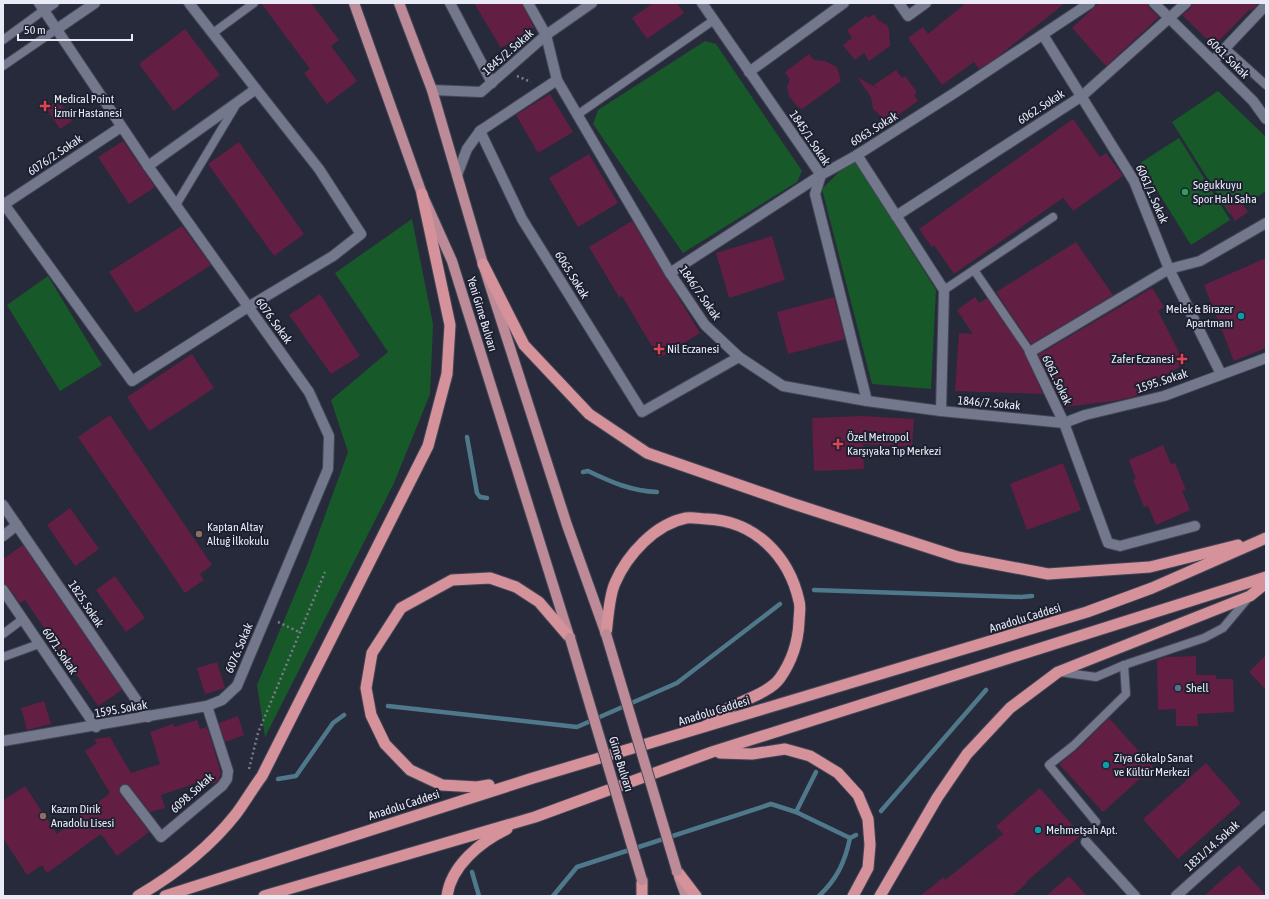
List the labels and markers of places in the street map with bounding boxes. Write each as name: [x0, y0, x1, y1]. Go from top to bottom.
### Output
place label: Medical Point İzmir Hastanesi: [54, 92, 122, 120]
marker: Medical Point İzmir Hastanesi: [39, 100, 51, 112]
place label: Soğukkuyu Spor Halı Saha: [1193, 178, 1257, 206]
marker: Soğukkuyu Spor Halı Saha: [1180, 187, 1190, 197]
place label: Melek & Birazer Apartmanı: [1166, 302, 1233, 330]
marker: Melek & Birazer Apartmanı: [1236, 311, 1246, 321]
place label: Nil Eczanesi: [667, 342, 719, 356]
marker: Nil Eczanesi: [654, 344, 664, 354]
place label: Zafer Eczanesi: [1111, 352, 1174, 366]
marker: Zafer Eczanesi: [1177, 354, 1187, 364]
place label: Özel Metropol Karşıyaka Tıp Merkezi: [847, 430, 941, 458]
marker: Özel Metropol Karşıyaka Tıp Merkezi: [832, 438, 844, 450]
place label: Kaptan Altay Altuğ İlkokulu: [207, 520, 269, 548]
marker: Kaptan Altay Altuğ İlkokulu: [194, 529, 204, 539]
place label: Shell: [1186, 681, 1209, 695]
marker: Shell: [1173, 683, 1183, 693]
place label: Ziya Gökalp Sanat ve Kültür Merkezi: [1114, 751, 1194, 779]
marker: Ziya Gökalp Sanat ve Kültür Merkezi: [1101, 760, 1111, 770]
place label: Kazım Dirik Anadolu Lisesi: [51, 802, 114, 830]
marker: Kazım Dirik Anadolu Lisesi: [38, 811, 48, 821]
place label: Mehmetşah Apt.: [1046, 823, 1117, 837]
marker: Mehmetşah Apt.: [1033, 825, 1043, 835]

